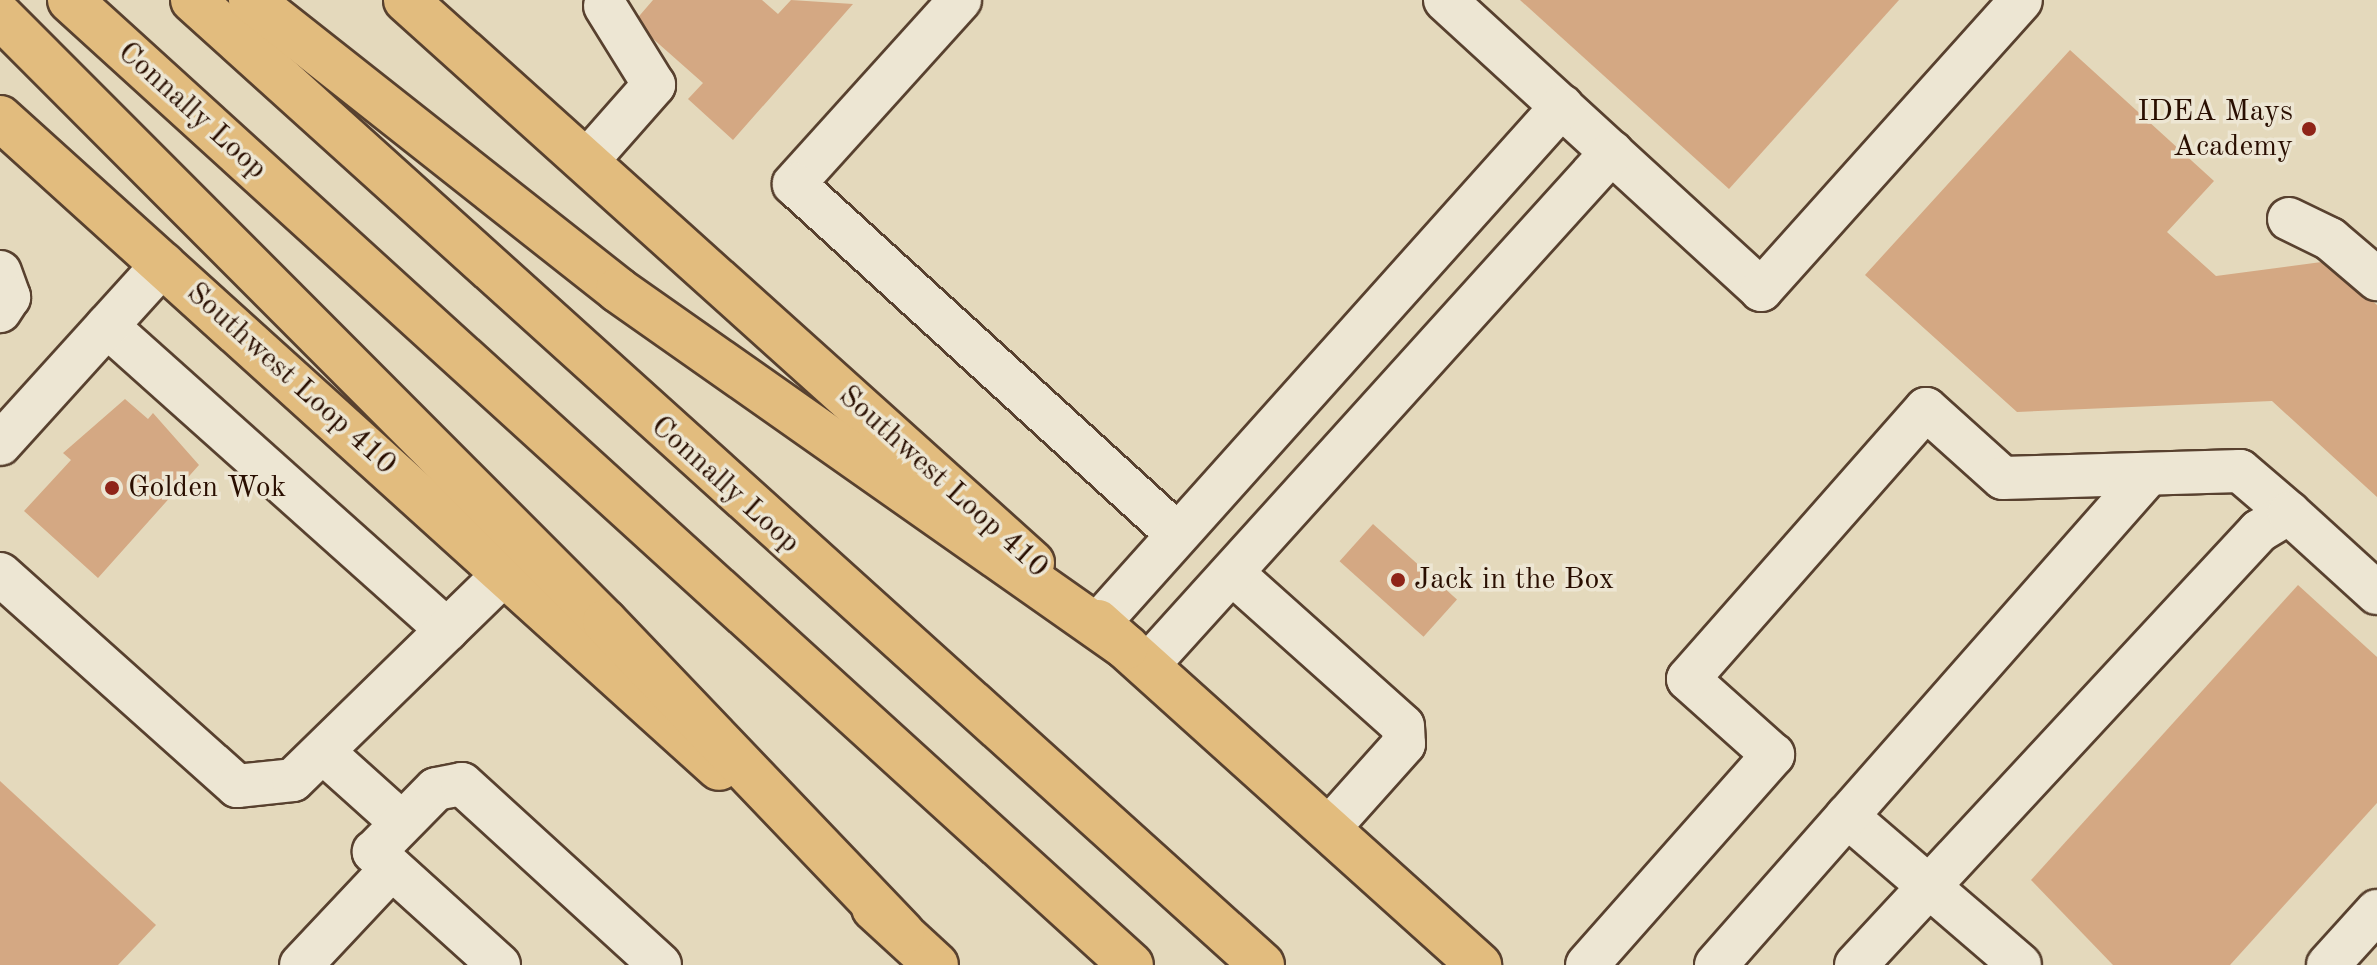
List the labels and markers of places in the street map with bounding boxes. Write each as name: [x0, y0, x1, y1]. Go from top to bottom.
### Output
place label: IDEA Mays Academy: [2137, 94, 2293, 164]
marker: IDEA Mays Academy: [2300, 120, 2318, 138]
place label: Golden Wok: [128, 470, 286, 506]
marker: Golden Wok: [103, 479, 121, 497]
place label: Jack in the Box: [1414, 562, 1614, 598]
marker: Jack in the Box: [1389, 571, 1407, 589]

